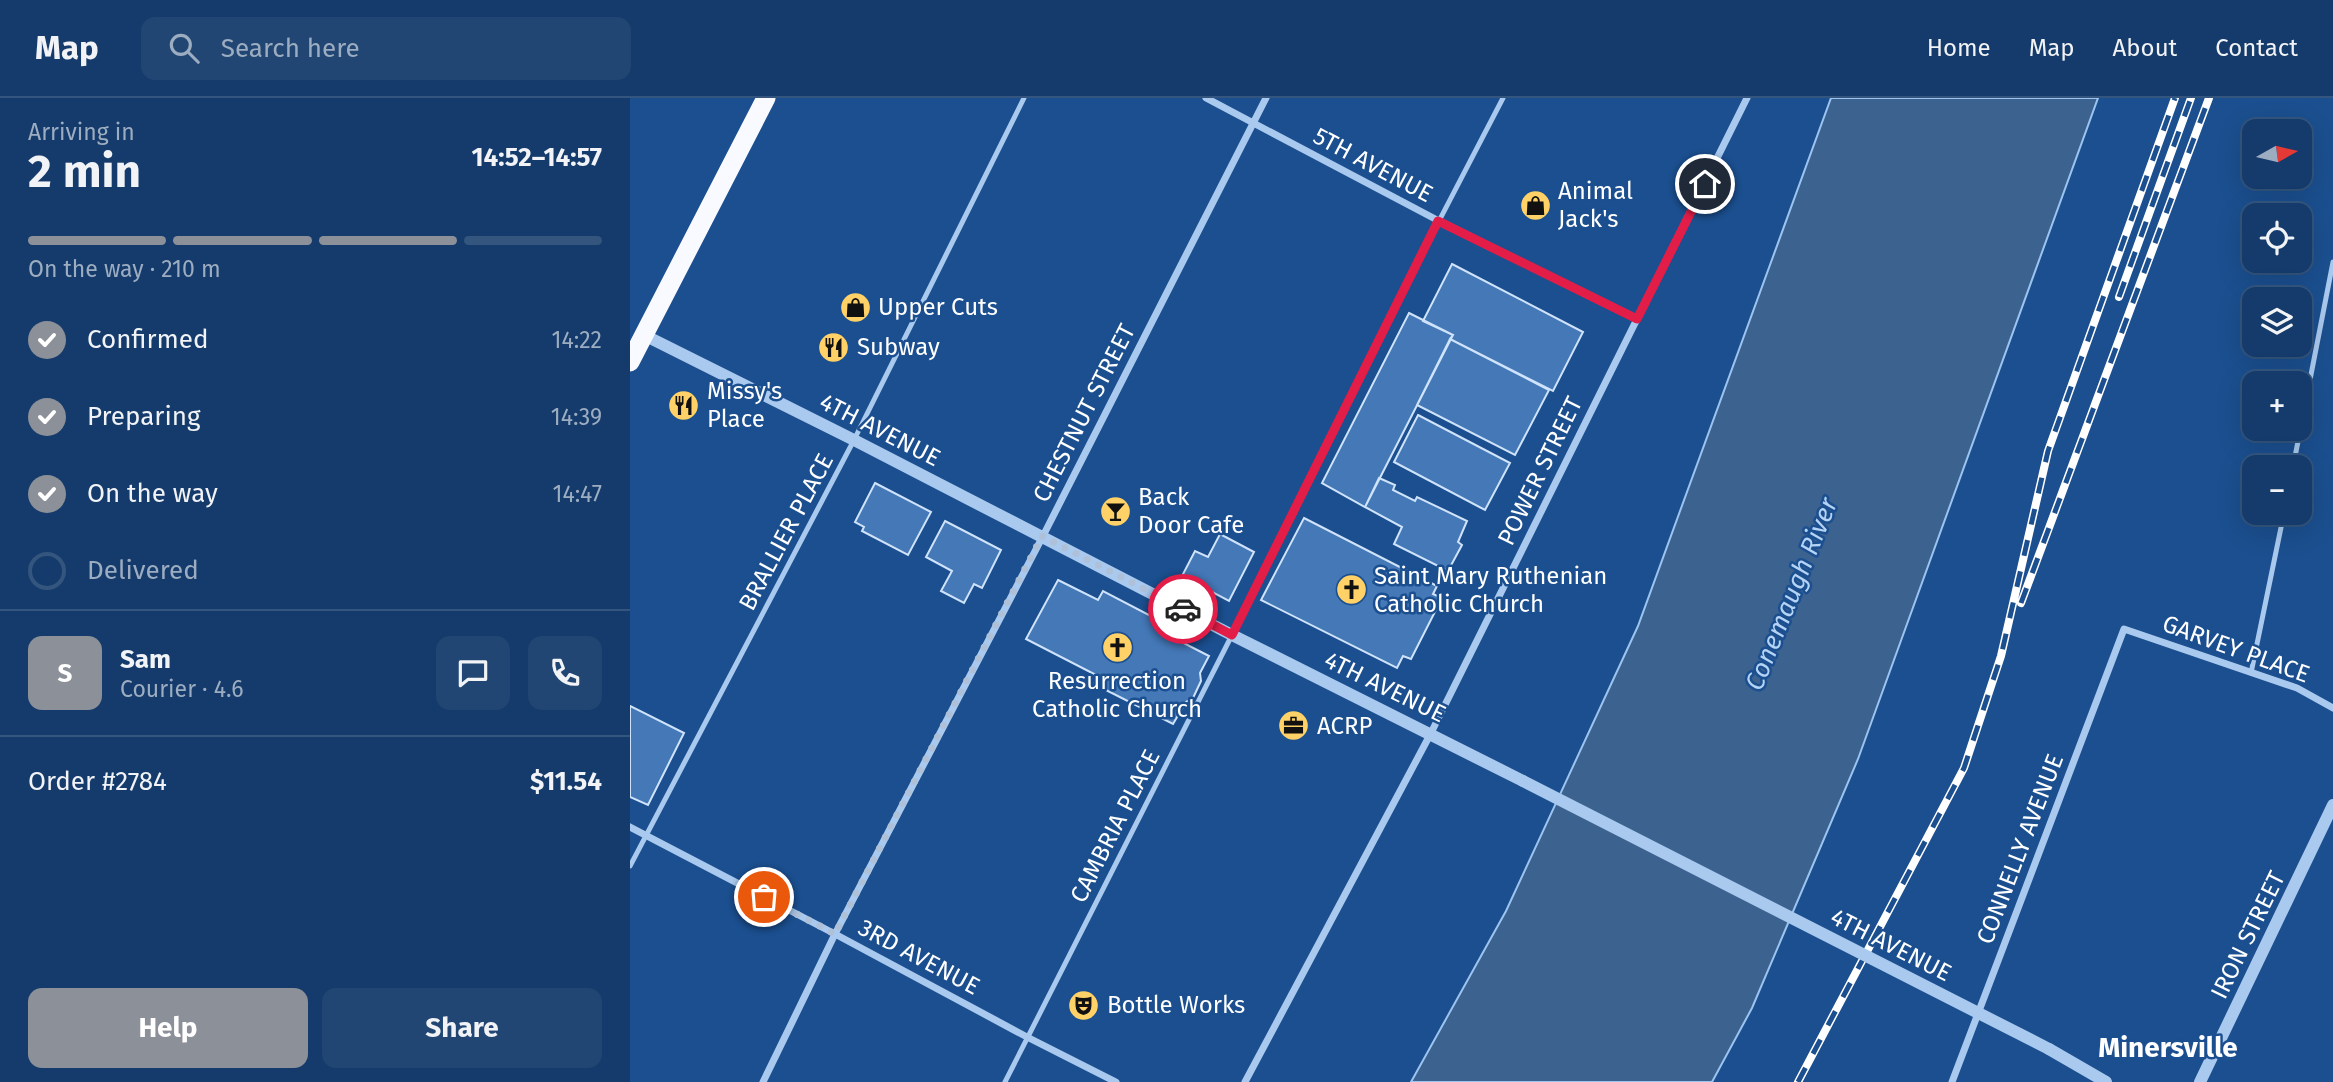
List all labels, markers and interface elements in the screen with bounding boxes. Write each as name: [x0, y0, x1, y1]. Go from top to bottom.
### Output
search box: [141, 17, 631, 80]
text: Map: [35, 28, 99, 68]
icon: search: [165, 29, 203, 67]
text: Search here: [221, 33, 360, 64]
text: Home: [1927, 34, 1991, 62]
text: Map: [2029, 34, 2075, 62]
text: About: [2113, 34, 2177, 62]
text: Contact: [2215, 34, 2298, 62]
text: Arriving in: [28, 118, 135, 146]
north arrow: [2242, 119, 2312, 189]
map controls: [2242, 119, 2312, 525]
street label: 5TH AVENUE: [1309, 122, 1437, 208]
text: 14:52–14:57: [472, 142, 602, 173]
text: 2 min: [28, 144, 141, 199]
pin: [1675, 154, 1735, 214]
icon: home: [1686, 165, 1724, 203]
place label: Animal Jack's: [1558, 177, 1633, 233]
shop icon: Animal Jack's: [1518, 188, 1552, 222]
button: locate: [2242, 203, 2312, 273]
text: On the way · 210 m: [28, 255, 221, 283]
button: layers: [2242, 287, 2312, 357]
shop icon: Upper Cuts: [838, 290, 872, 324]
place label: Upper Cuts: [878, 293, 998, 321]
street label: CHESTNUT STREET: [1027, 319, 1141, 507]
icon: check: [28, 321, 66, 359]
text: Confirmed: [87, 324, 208, 355]
text: 14:22: [552, 326, 602, 354]
restaurant icon: Subway: [817, 330, 851, 364]
place label: Subway: [857, 333, 940, 361]
button: +: [2242, 371, 2312, 441]
place label: Missy's Place: [707, 377, 782, 433]
restaurant icon: Missy's Place: [667, 388, 701, 422]
street label: 4TH AVENUE: [815, 388, 945, 472]
street label: POWER STREET: [1492, 392, 1588, 550]
icon: check: [28, 398, 66, 436]
text: Preparing: [87, 401, 200, 432]
text: 14:39: [551, 403, 602, 431]
street label: BRALLIER PLACE: [733, 449, 839, 615]
button: −: [2242, 455, 2312, 525]
icon: check: [28, 475, 66, 513]
text: On the way: [87, 478, 218, 509]
text: 14:47: [553, 480, 602, 508]
place label: Back Door Cafe: [1138, 483, 1244, 539]
water label: Conemaugh River: [1739, 492, 1845, 695]
bar icon: Back Door Cafe: [1098, 494, 1132, 528]
text: Delivered: [87, 555, 199, 586]
place label: Saint Mary Ruthenian Catholic Church: [1374, 562, 1607, 618]
church icon: Saint Mary Ruthenian Catholic Church: [1334, 573, 1368, 607]
courier: [1148, 574, 1218, 644]
icon: car: [1164, 590, 1202, 628]
street label: GARVEY PLACE: [2159, 609, 2313, 689]
church icon: Resurrection Catholic Church: [1100, 630, 1134, 664]
button: chat: [436, 636, 510, 710]
button: phone: [528, 636, 602, 710]
text: Sam: [120, 644, 171, 675]
street label: 4TH AVENUE: [1320, 646, 1450, 728]
text: S: [58, 658, 72, 689]
place label: Resurrection Catholic Church: [1032, 667, 1202, 723]
text: Courier · 4.6: [120, 675, 244, 703]
office icon: ACRP: [1277, 709, 1311, 743]
place label: ACRP: [1317, 712, 1372, 740]
street label: CAMBRIA PLACE: [1064, 745, 1166, 907]
street label: CONNELLY AVENUE: [1971, 750, 2069, 948]
text: Order #2784: [28, 766, 167, 797]
text: $11.54: [530, 766, 602, 797]
street label: IRON STREET: [2205, 866, 2291, 1003]
pin: [734, 867, 794, 927]
icon: bag: [745, 878, 783, 916]
street label: 4TH AVENUE: [1826, 903, 1956, 987]
street label: 3RD AVENUE: [854, 913, 984, 1001]
button: Help: [28, 988, 308, 1068]
button: Share: [322, 988, 602, 1068]
theatre icon: Bottle Works: [1067, 988, 1101, 1022]
place label: Bottle Works: [1107, 991, 1245, 1019]
district label: Minersville: [2098, 1031, 2238, 1064]

